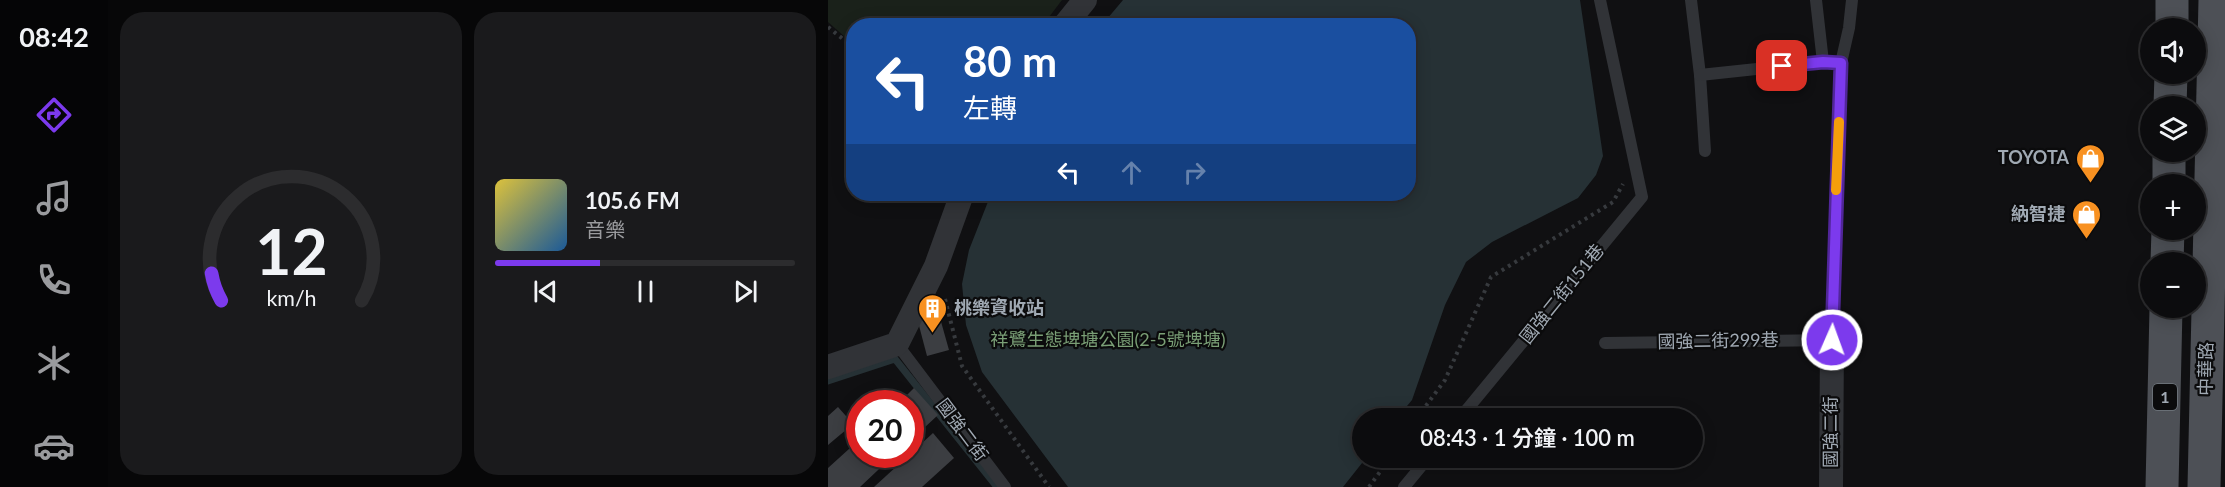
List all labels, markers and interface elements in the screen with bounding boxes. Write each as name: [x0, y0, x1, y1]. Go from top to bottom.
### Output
map controls: [2140, 18, 2206, 318]
button: sound: [2140, 18, 2206, 84]
text: 08:42: [19, 20, 89, 53]
text: 80 m: [963, 36, 1057, 86]
pin: [1756, 40, 1807, 91]
icon: left: [864, 42, 942, 120]
icon: arrive: [1765, 49, 1798, 82]
text: 左轉: [963, 91, 1017, 124]
icon: directions: [33, 94, 75, 136]
button: layers: [2140, 96, 2206, 162]
shop icon: TOYOTA: [2074, 142, 2106, 184]
place label: TOYOTA: [1998, 146, 2069, 168]
icon: left: [1052, 156, 1085, 189]
icon: ahead: [1115, 156, 1148, 189]
icon: right: [1178, 156, 1211, 189]
button: +: [2140, 174, 2206, 240]
icon: music: [33, 177, 75, 219]
text: 105.6 FM: [585, 187, 680, 214]
shop icon: 納智捷: [2070, 198, 2102, 240]
place label: 納智捷: [2011, 202, 2065, 224]
text: 12: [255, 213, 327, 288]
text: 音樂: [585, 217, 625, 241]
street label: 國強二街151巷: [1514, 239, 1608, 347]
button: −: [2140, 252, 2206, 318]
icon: phone: [33, 259, 75, 301]
icon: previous: [529, 275, 562, 308]
icon: pause: [629, 275, 662, 308]
icon: next: [729, 275, 762, 308]
text: km/h: [266, 285, 316, 311]
building icon: 桃樂資收站: [917, 292, 949, 334]
place label: 桃樂資收站: [954, 296, 1044, 318]
position arrow: [1800, 308, 1864, 372]
park label: 祥鷺生態埤塘公園(2-5號埤塘): [990, 328, 1226, 350]
street label: 國強二街299巷: [1657, 328, 1779, 352]
icon: climate: [33, 342, 75, 384]
street label: 中華路: [2194, 342, 2216, 396]
road number: 1: [2153, 384, 2177, 410]
speed limit sign: 20: [846, 390, 924, 468]
street label: 國強二街: [932, 394, 993, 465]
street label: 國強二街: [1819, 396, 1841, 468]
text: 08:43 · 1 分鐘 · 100 m: [1420, 424, 1635, 451]
icon: car: [33, 425, 75, 467]

